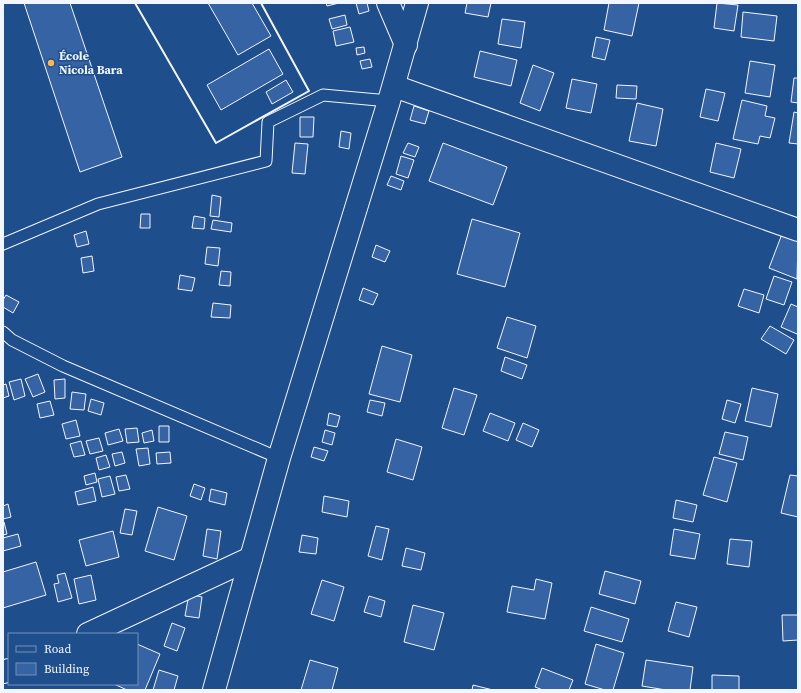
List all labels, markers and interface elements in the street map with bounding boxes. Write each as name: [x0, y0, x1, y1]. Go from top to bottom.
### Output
place label: École Nicola Bara: [59, 48, 123, 78]
marker: École Nicola Bara: [46, 58, 56, 68]
legend: [8, 633, 138, 685]
text: Road: [44, 641, 71, 657]
text: Building: [44, 661, 89, 677]

